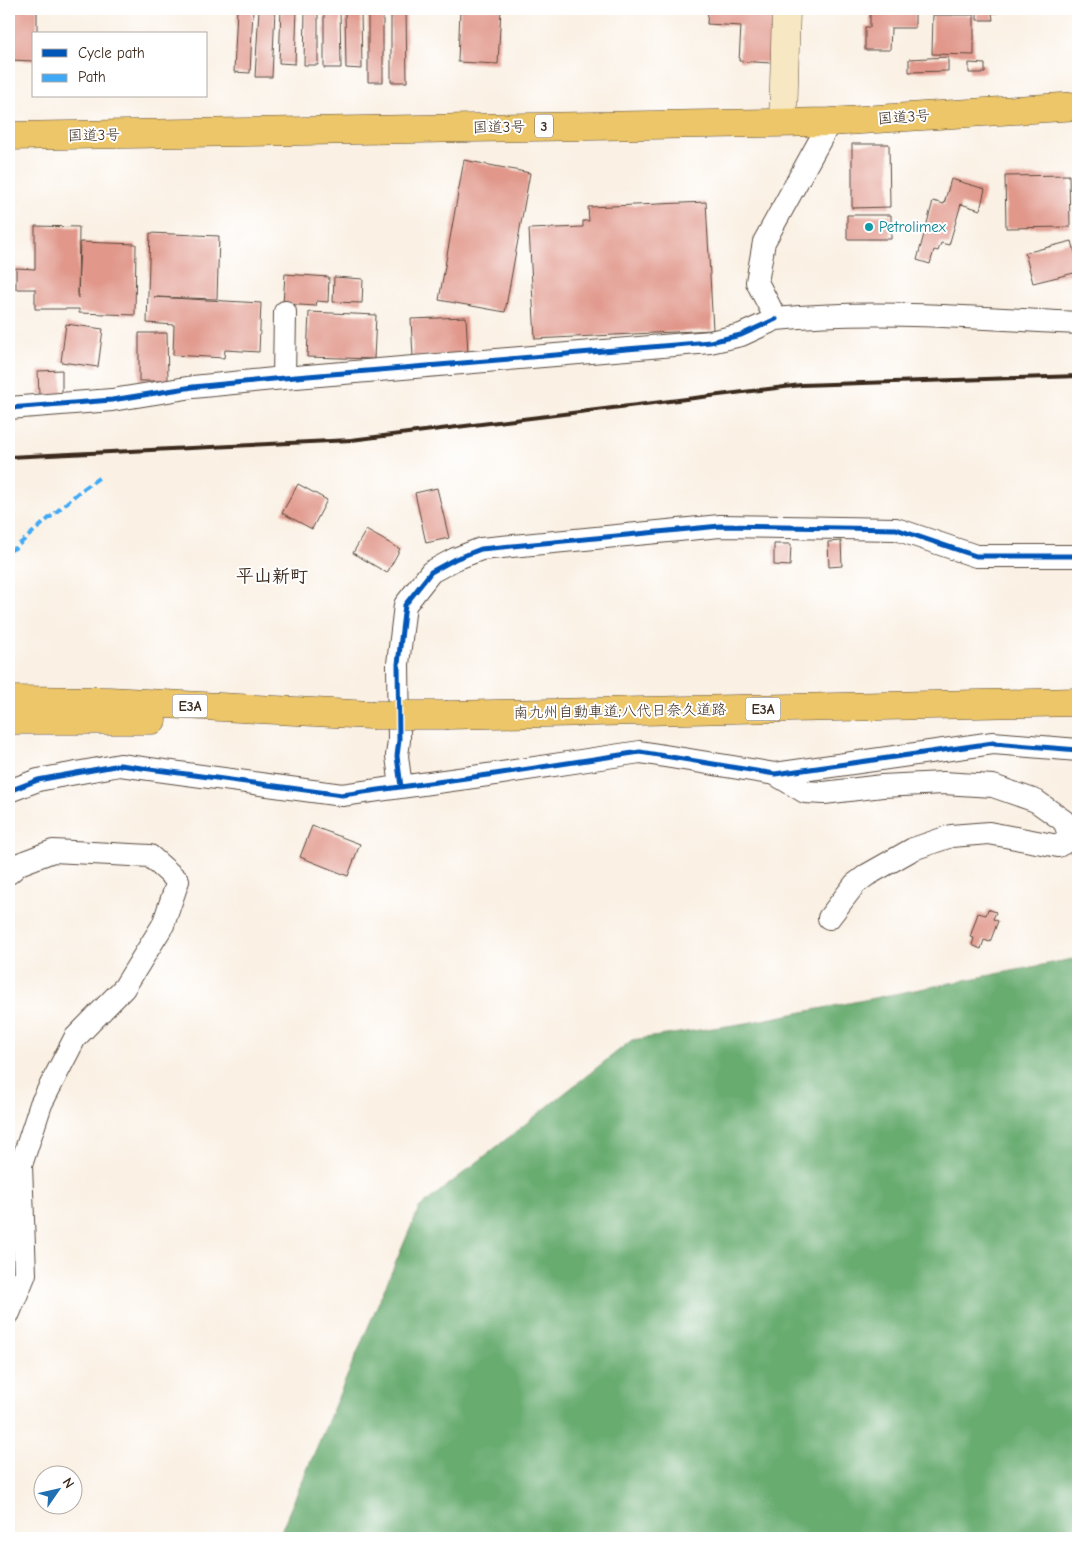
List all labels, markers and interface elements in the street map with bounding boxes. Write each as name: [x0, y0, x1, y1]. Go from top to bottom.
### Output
legend: [32, 32, 208, 98]
text: Cycle path: [78, 44, 145, 62]
text: Path: [78, 68, 106, 86]
street label: 国道3号: [877, 106, 931, 128]
road number: 3: [535, 114, 553, 138]
street label: 国道3号: [473, 118, 525, 136]
street label: 国道3号: [68, 126, 120, 144]
place label: Petrolimex: [879, 218, 947, 236]
marker: Petrolimex: [863, 221, 875, 233]
district label: 平山新町: [236, 566, 308, 587]
road number: E3A: [172, 694, 208, 718]
road number: E3A: [746, 698, 780, 721]
street label: 南九州自動車道;八代日奈久道路: [513, 700, 727, 722]
north arrow: [32, 1464, 82, 1514]
text: N: [59, 1474, 78, 1492]

